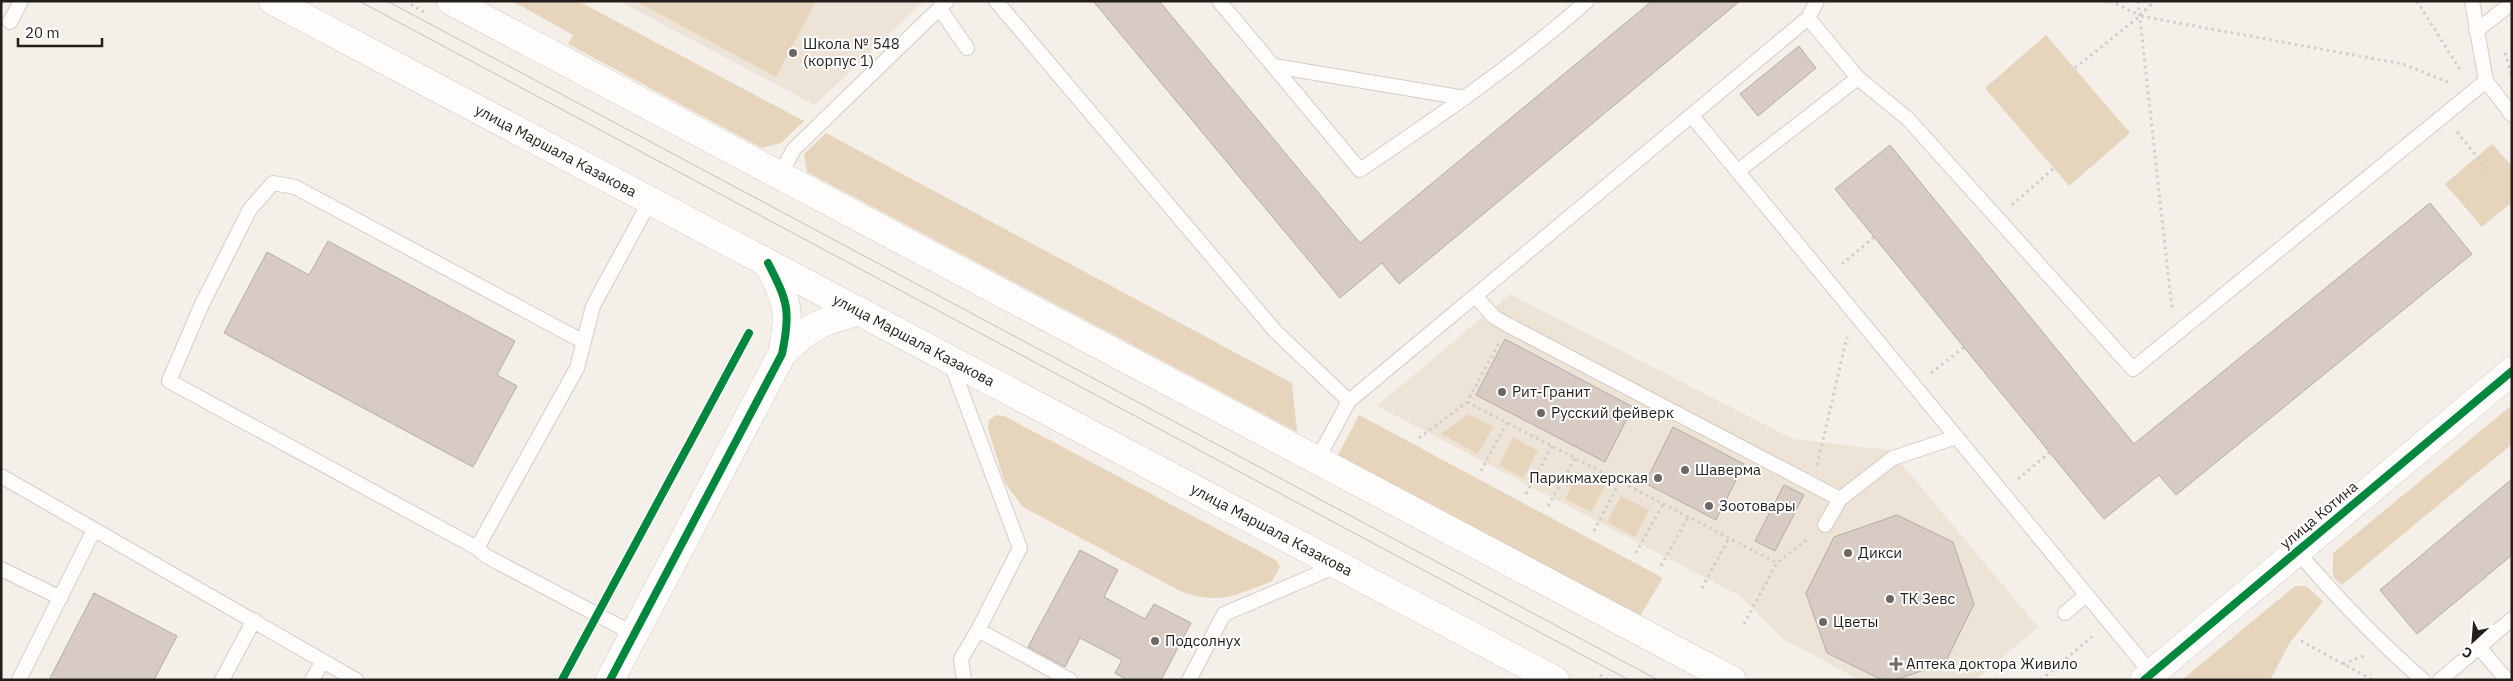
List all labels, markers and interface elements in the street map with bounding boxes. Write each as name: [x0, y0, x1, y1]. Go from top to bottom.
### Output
scale bar: [18, 15, 101, 47]
text: 20 m: [25, 23, 60, 42]
place label: Школа № 548 (корпус 1): [803, 34, 900, 70]
marker: Школа № 548 (корпус 1): [787, 47, 799, 59]
street label: улица Маршала Казакова: [472, 100, 640, 201]
street label: улица Маршала Казакова: [830, 289, 998, 390]
place label: Рит-Гранит: [1512, 382, 1590, 401]
marker: Рит-Гранит: [1496, 386, 1508, 398]
place label: Русский фейверк: [1551, 403, 1674, 422]
marker: Русский фейверк: [1535, 407, 1547, 419]
place label: Шаверма: [1695, 460, 1761, 479]
marker: Шаверма: [1679, 464, 1691, 476]
place label: Парикмахерская: [1529, 468, 1648, 487]
marker: Парикмахерская: [1652, 472, 1664, 484]
street label: улица Котина: [2276, 477, 2361, 553]
street label: улица Маршала Казакова: [1188, 479, 1356, 580]
place label: Зоотовары: [1719, 496, 1796, 515]
marker: Зоотовары: [1703, 500, 1715, 512]
place label: Дикси: [1858, 543, 1902, 562]
marker: Дикси: [1842, 547, 1854, 559]
place label: ТК Зевс: [1900, 589, 1956, 608]
marker: ТК Зевс: [1884, 593, 1896, 605]
place label: Цветы: [1833, 612, 1878, 631]
marker: Цветы: [1817, 616, 1829, 628]
north arrow: [2448, 616, 2498, 666]
place label: Подсолнух: [1165, 631, 1241, 650]
marker: Подсолнух: [1149, 635, 1161, 647]
text: С: [2459, 643, 2475, 663]
place label: Аптека доктора Живило: [1906, 654, 2078, 673]
marker: Аптека доктора Живило: [1890, 658, 1902, 670]

